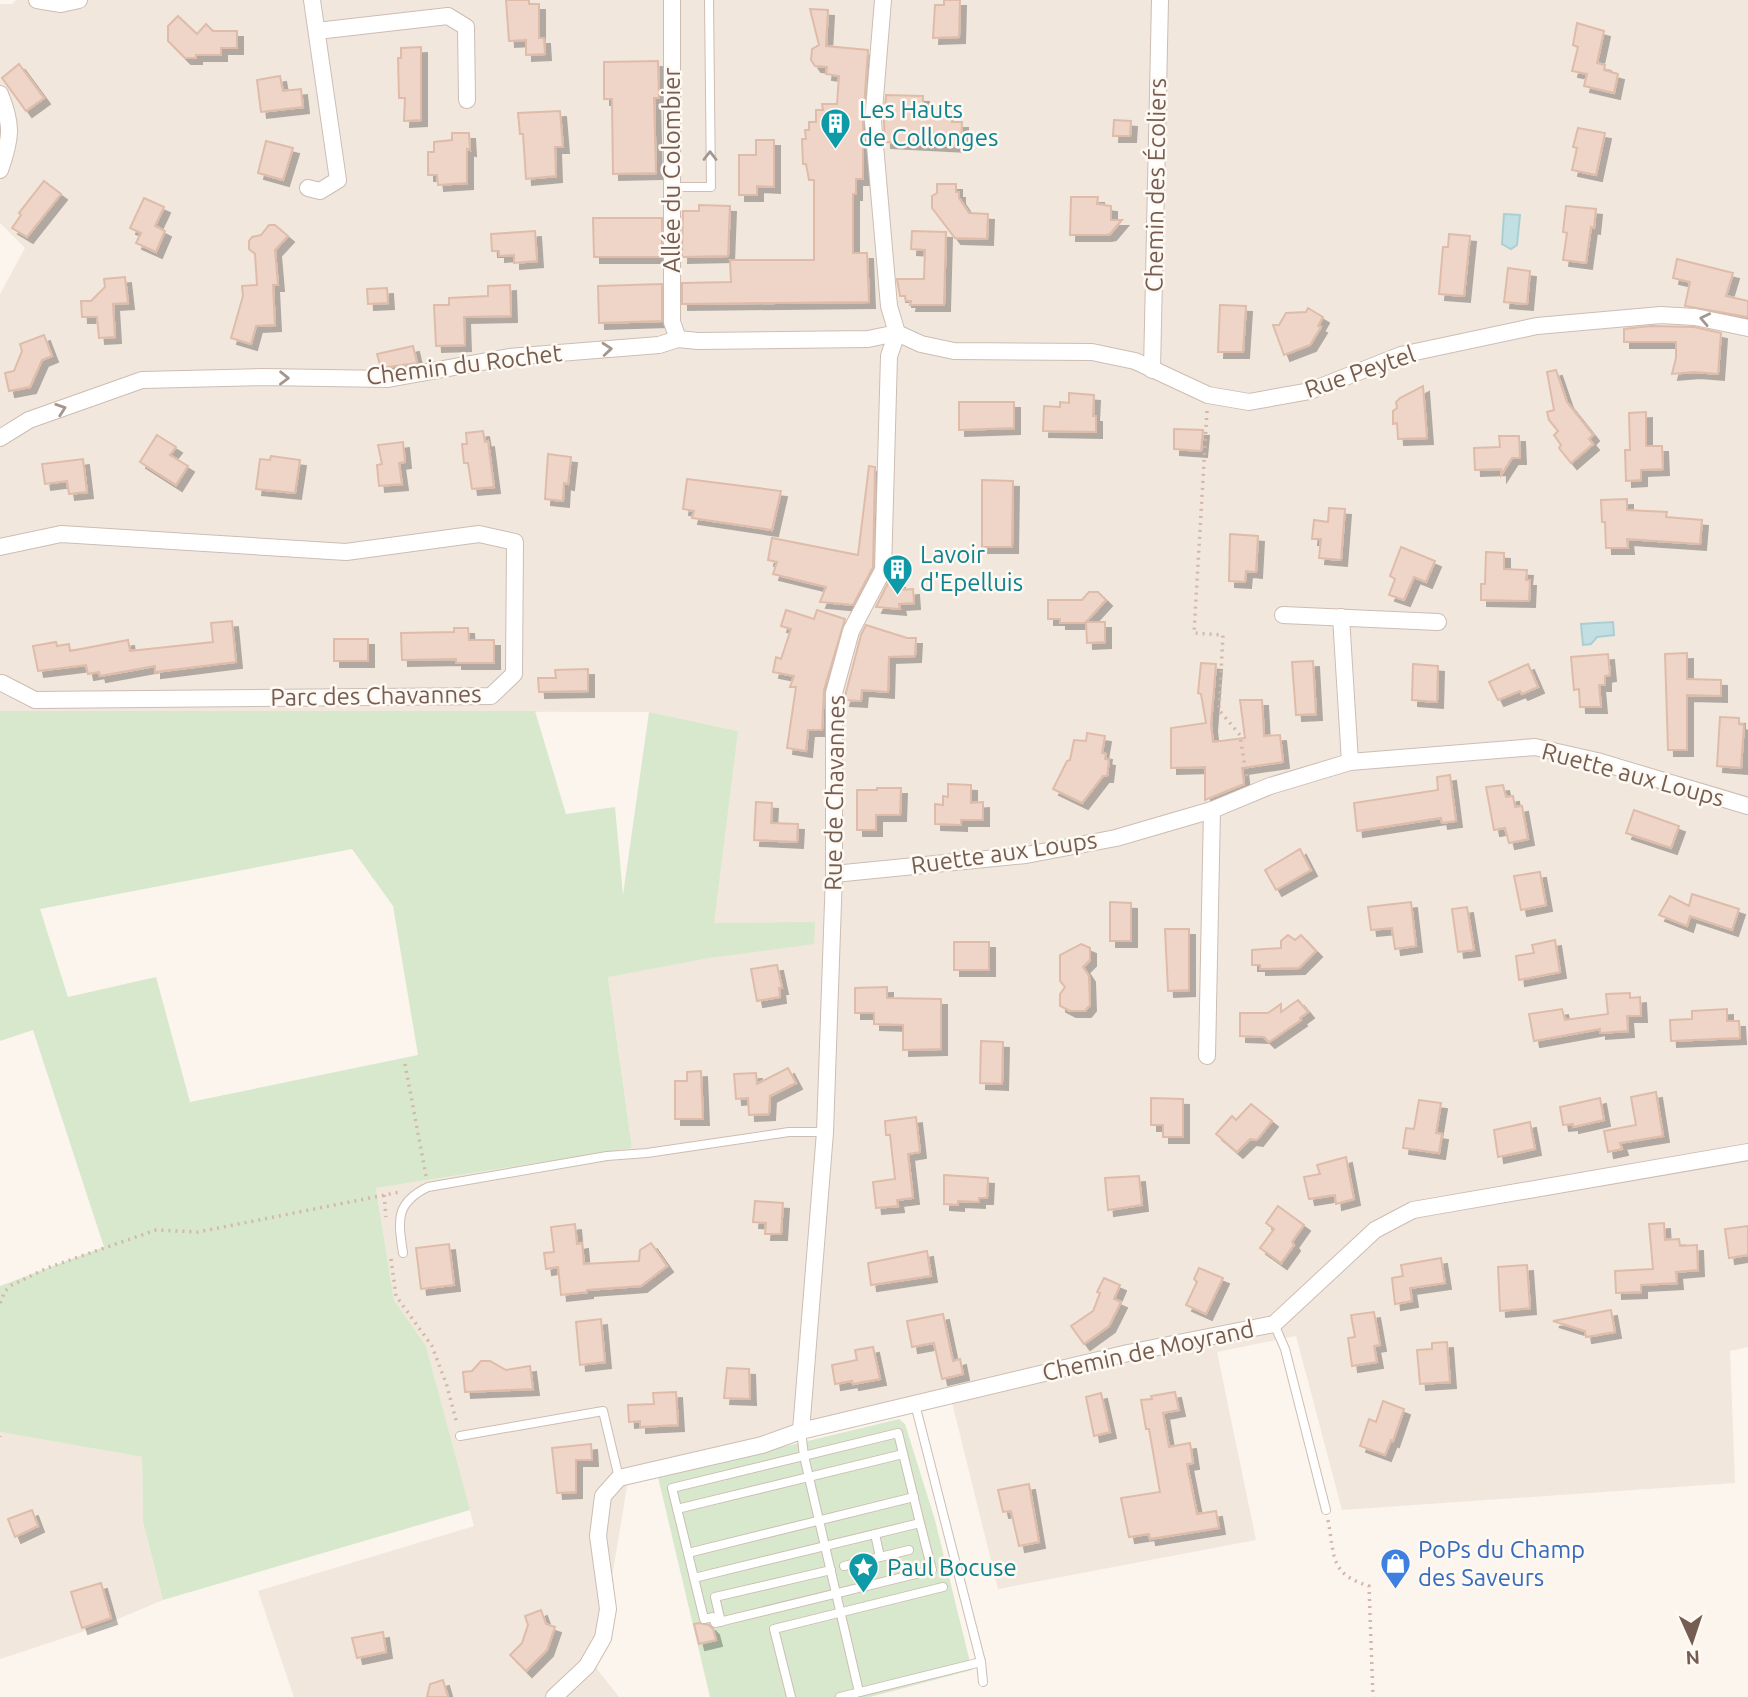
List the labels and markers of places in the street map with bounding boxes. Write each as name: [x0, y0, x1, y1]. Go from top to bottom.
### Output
place label: Les Hauts de Collonges: [859, 96, 998, 151]
building icon: Les Hauts de Collonges: [819, 107, 853, 151]
place label: Lavoir d'Epelluis: [920, 541, 1023, 596]
building icon: Lavoir d'Epelluis: [880, 552, 914, 596]
place label: PoPs du Champ des Saveurs: [1418, 1536, 1585, 1591]
shop icon: PoPs du Champ des Saveurs: [1378, 1547, 1412, 1591]
place icon: Paul Bocuse: [847, 1551, 881, 1595]
place label: Paul Bocuse: [887, 1554, 1017, 1581]

